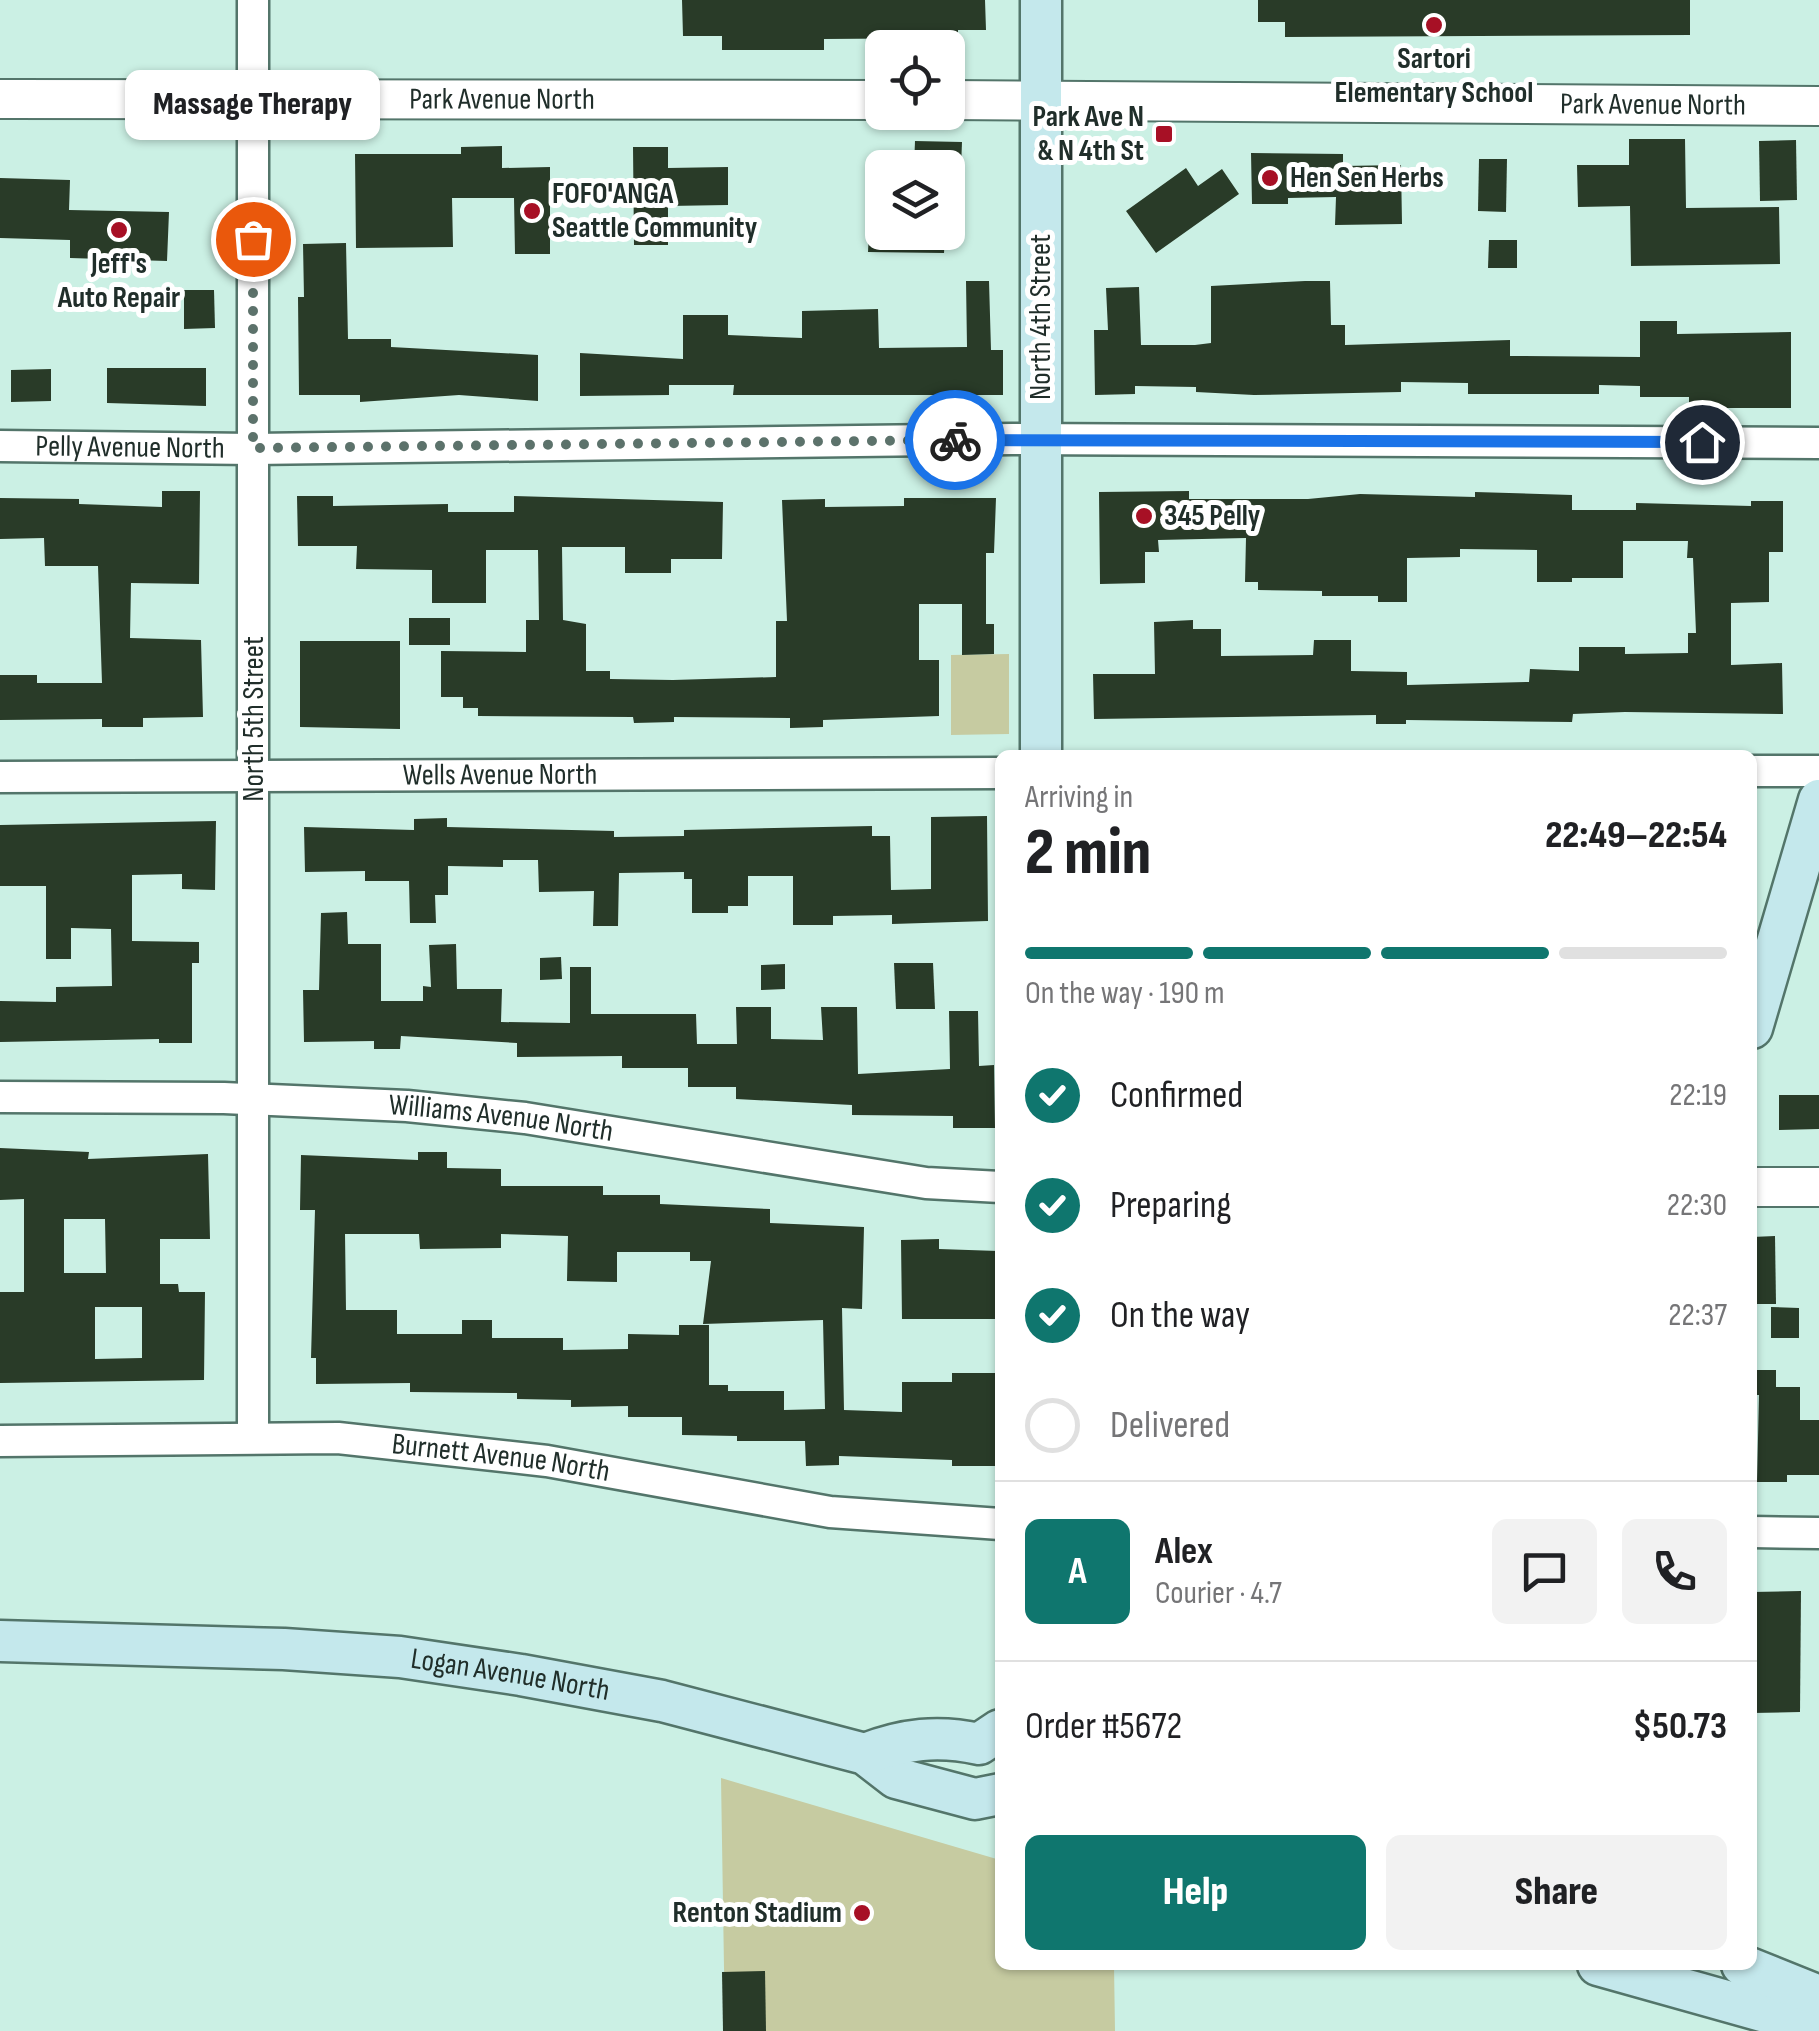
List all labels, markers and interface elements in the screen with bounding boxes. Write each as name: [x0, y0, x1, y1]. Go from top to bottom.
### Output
marker: Sartori Elementary School: [1423, 14, 1445, 36]
map controls: [865, 30, 965, 250]
button: locate: [865, 30, 965, 130]
place label: Sartori Elementary School: [1335, 41, 1533, 111]
callout: Massage Therapy: [126, 69, 380, 139]
street label: Park Avenue North: [409, 81, 595, 118]
text: Massage Therapy: [153, 85, 352, 124]
street label: Park Avenue North: [1560, 86, 1746, 123]
place label: Park Ave N & N 4th St: [1032, 99, 1144, 169]
marker: Park Ave N & N 4th St: [1153, 123, 1175, 145]
button: layers: [865, 150, 965, 250]
place label: Hen Sen Herbs: [1290, 160, 1444, 196]
marker: Hen Sen Herbs: [1259, 167, 1281, 189]
place label: FOFO'ANGA Seattle Community: [552, 176, 758, 246]
pin: [211, 197, 296, 282]
marker: FOFO'ANGA Seattle Community: [521, 200, 543, 222]
icon: bag: [226, 212, 281, 267]
marker: Jeff's Auto Repair: [108, 219, 130, 241]
street label: North 4th Street: [1023, 234, 1059, 400]
place label: Jeff's Auto Repair: [57, 246, 180, 316]
courier: [905, 390, 1005, 490]
pin: [1660, 400, 1745, 485]
icon: bike: [928, 413, 983, 468]
icon: home: [1675, 415, 1730, 470]
street label: Pelly Avenue North: [35, 428, 225, 467]
place label: 345 Pelly: [1164, 498, 1261, 534]
marker: 345 Pelly: [1133, 505, 1155, 527]
street label: North 5th Street: [236, 636, 272, 802]
street label: Wells Avenue North: [403, 757, 597, 793]
text: Arriving in: [1025, 778, 1133, 817]
text: 22:49–22:54: [1545, 813, 1727, 858]
text: 2 min: [1025, 815, 1151, 893]
text: On the way · 190 m: [1025, 974, 1225, 1013]
icon: check: [1025, 1068, 1080, 1123]
text: Confirmed: [1110, 1073, 1243, 1118]
text: 22:19: [1669, 1076, 1727, 1115]
street label: Williams Avenue North: [388, 1087, 616, 1150]
icon: check: [1025, 1178, 1080, 1233]
text: Preparing: [1110, 1183, 1231, 1228]
text: 22:30: [1667, 1186, 1727, 1225]
icon: check: [1025, 1288, 1080, 1343]
text: On the way: [1110, 1293, 1250, 1338]
text: 22:37: [1668, 1296, 1727, 1335]
text: Delivered: [1110, 1403, 1230, 1448]
street label: Burnett Avenue North: [390, 1426, 613, 1490]
button: chat: [1492, 1519, 1597, 1624]
button: phone: [1622, 1519, 1727, 1624]
text: Alex: [1155, 1529, 1213, 1574]
text: A: [1068, 1549, 1087, 1594]
text: Courier · 4.7: [1155, 1574, 1282, 1613]
street label: Logan Avenue North: [408, 1641, 612, 1709]
text: Order #5672: [1025, 1704, 1182, 1749]
text: $50.73: [1633, 1704, 1727, 1749]
button: Help: [1025, 1835, 1366, 1950]
button: Share: [1386, 1835, 1727, 1950]
place label: Renton Stadium: [673, 1895, 842, 1931]
marker: Renton Stadium: [851, 1902, 873, 1924]

